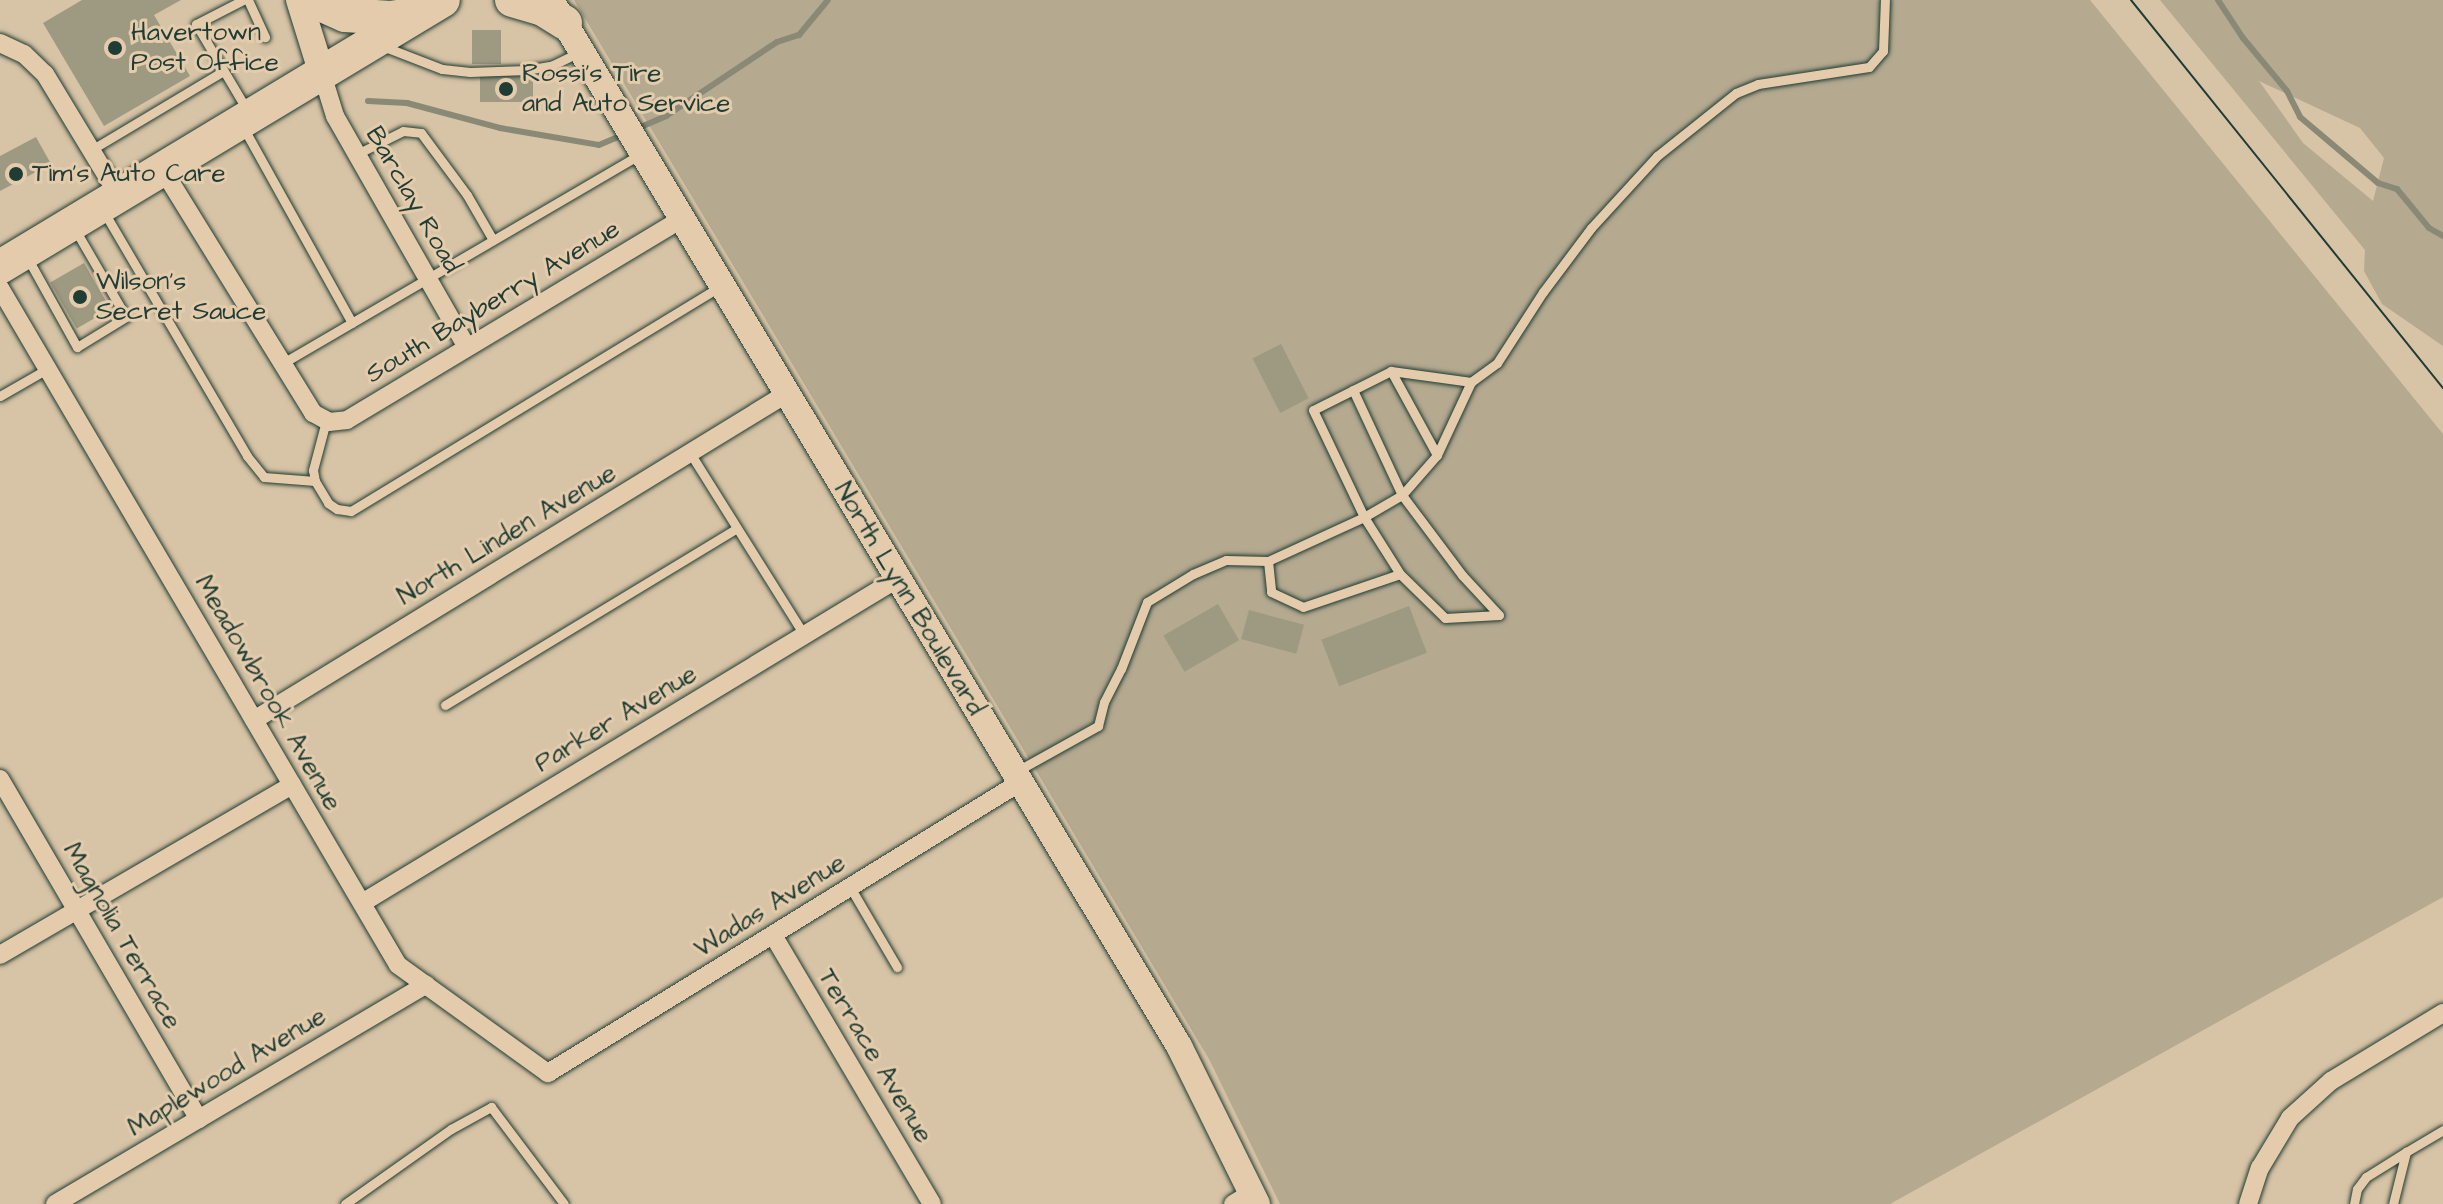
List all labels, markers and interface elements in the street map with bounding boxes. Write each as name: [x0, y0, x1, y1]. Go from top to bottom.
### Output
place label: Havertown Post Office: [131, 17, 279, 78]
marker: Havertown Post Office: [106, 39, 124, 57]
place label: Rossi's Tire and Auto Service: [522, 58, 730, 120]
marker: Rossi's Tire and Auto Service: [497, 80, 515, 98]
street label: Barclay Road: [358, 121, 468, 279]
place label: Tim's Auto Care: [32, 158, 226, 190]
marker: Tim's Auto Care: [7, 165, 25, 183]
street label: South Bayberry Avenue: [360, 214, 626, 390]
place label: Wilson's Secret Sauce: [96, 266, 266, 328]
marker: Wilson's Secret Sauce: [71, 288, 89, 306]
street label: North Linden Avenue: [392, 457, 622, 613]
street label: North Lynn Boulevard: [827, 477, 991, 721]
street label: Meadowbrook Avenue: [188, 570, 348, 816]
street label: Parker Avenue: [529, 658, 703, 780]
street label: Magnolia Terrace: [56, 837, 188, 1035]
street label: Wadas Avenue: [689, 847, 851, 965]
street label: Terrace Avenue: [811, 963, 939, 1149]
street label: Maplewood Avenue: [122, 1000, 332, 1144]

